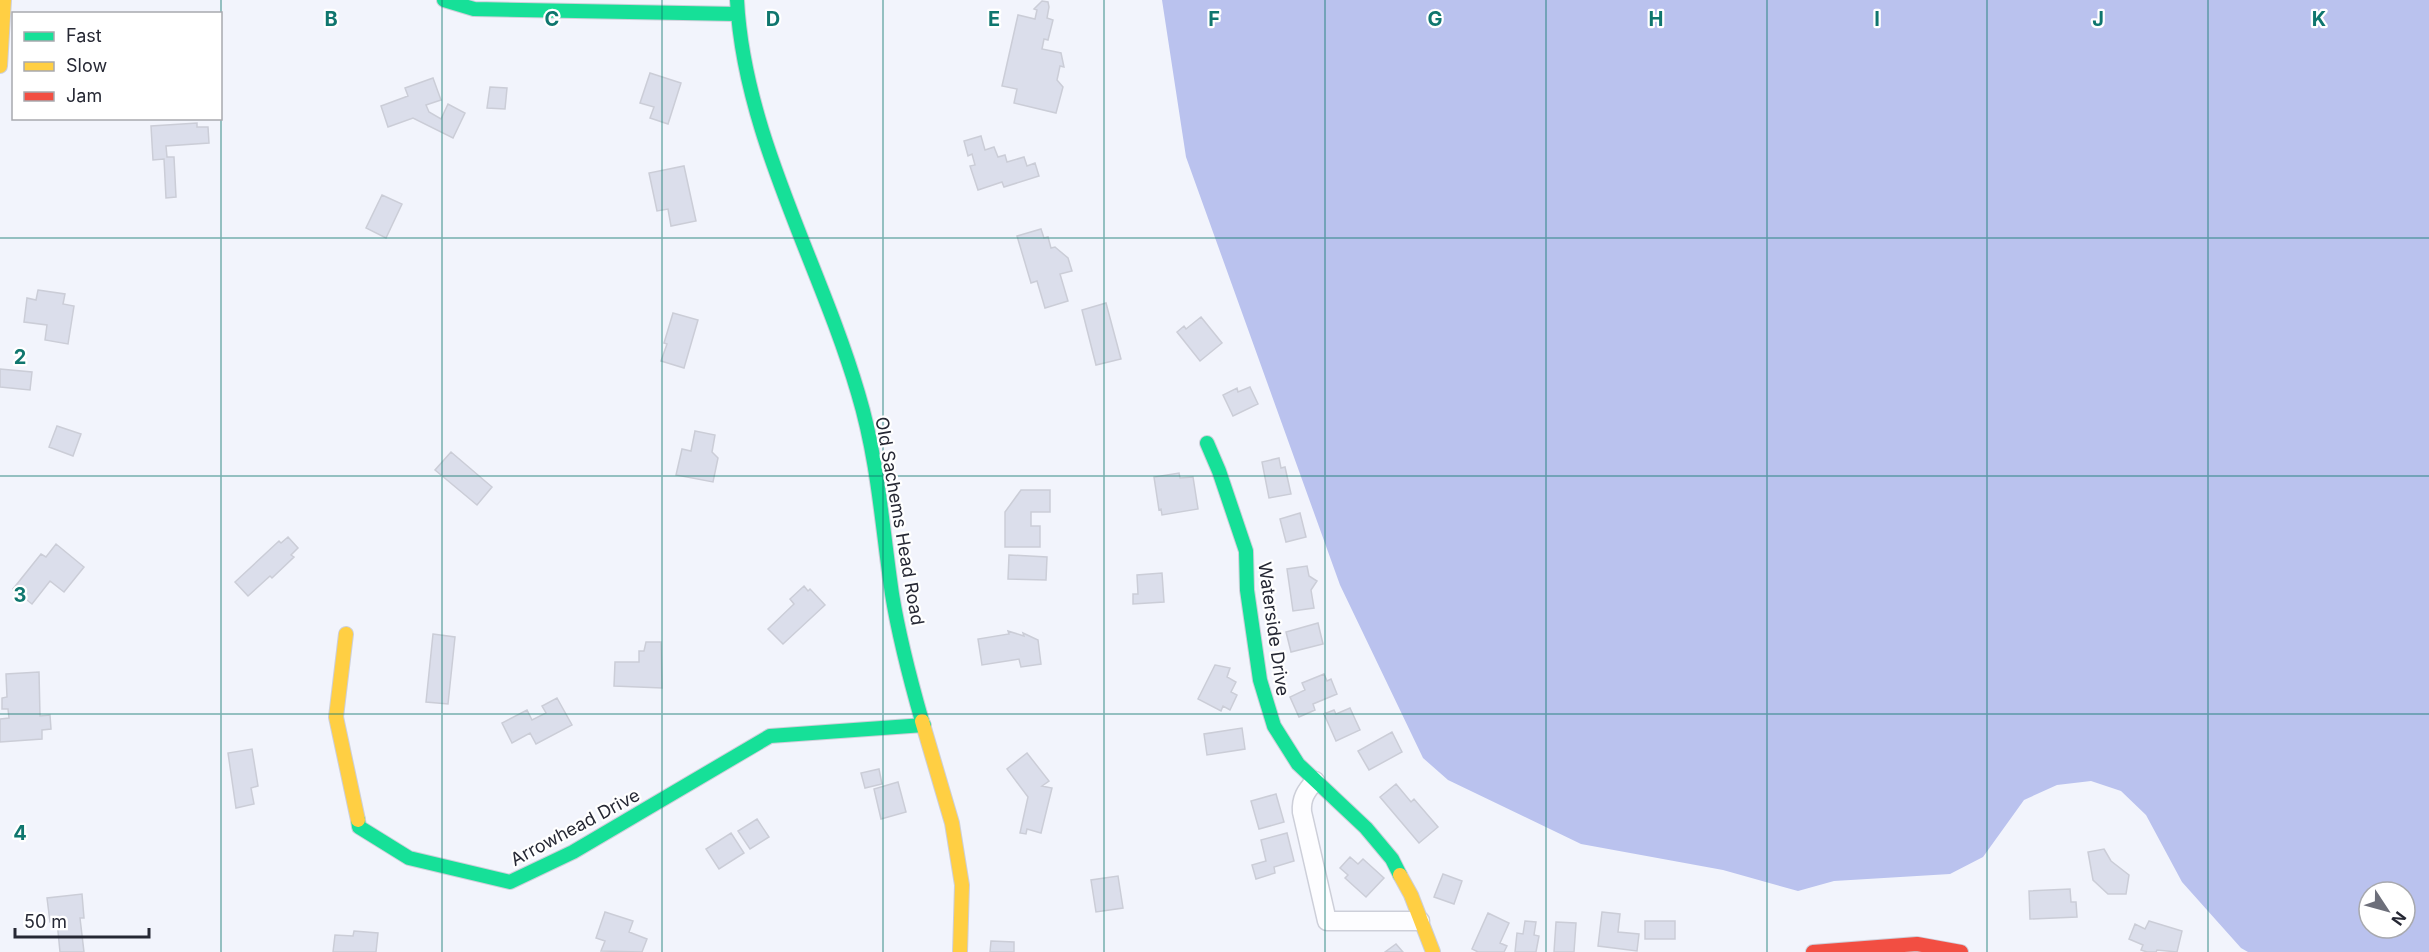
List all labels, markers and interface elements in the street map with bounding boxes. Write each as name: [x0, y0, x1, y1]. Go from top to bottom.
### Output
text: B: [324, 7, 338, 31]
text: C: [545, 7, 559, 31]
text: D: [766, 7, 780, 31]
text: E: [988, 7, 1000, 31]
text: F: [1208, 7, 1220, 31]
text: G: [1427, 7, 1443, 31]
text: H: [1649, 7, 1663, 31]
text: I: [1874, 7, 1880, 31]
text: J: [2092, 7, 2104, 31]
text: K: [2312, 7, 2326, 31]
legend: [12, 12, 222, 120]
text: Fast: [66, 25, 102, 46]
text: Slow: [66, 55, 107, 76]
text: Jam: [66, 85, 102, 106]
text: 2: [14, 345, 26, 369]
street label: Old Sachems Head Road: [871, 415, 929, 627]
street label: Waterside Drive: [1254, 561, 1294, 697]
text: 3: [14, 583, 26, 607]
street label: Arrowhead Drive: [507, 784, 643, 870]
text: 4: [13, 821, 27, 845]
north arrow: [2357, 880, 2417, 940]
scale bar: [15, 901, 148, 939]
text: N: [2387, 908, 2411, 930]
text: 50 m: [24, 911, 67, 932]

